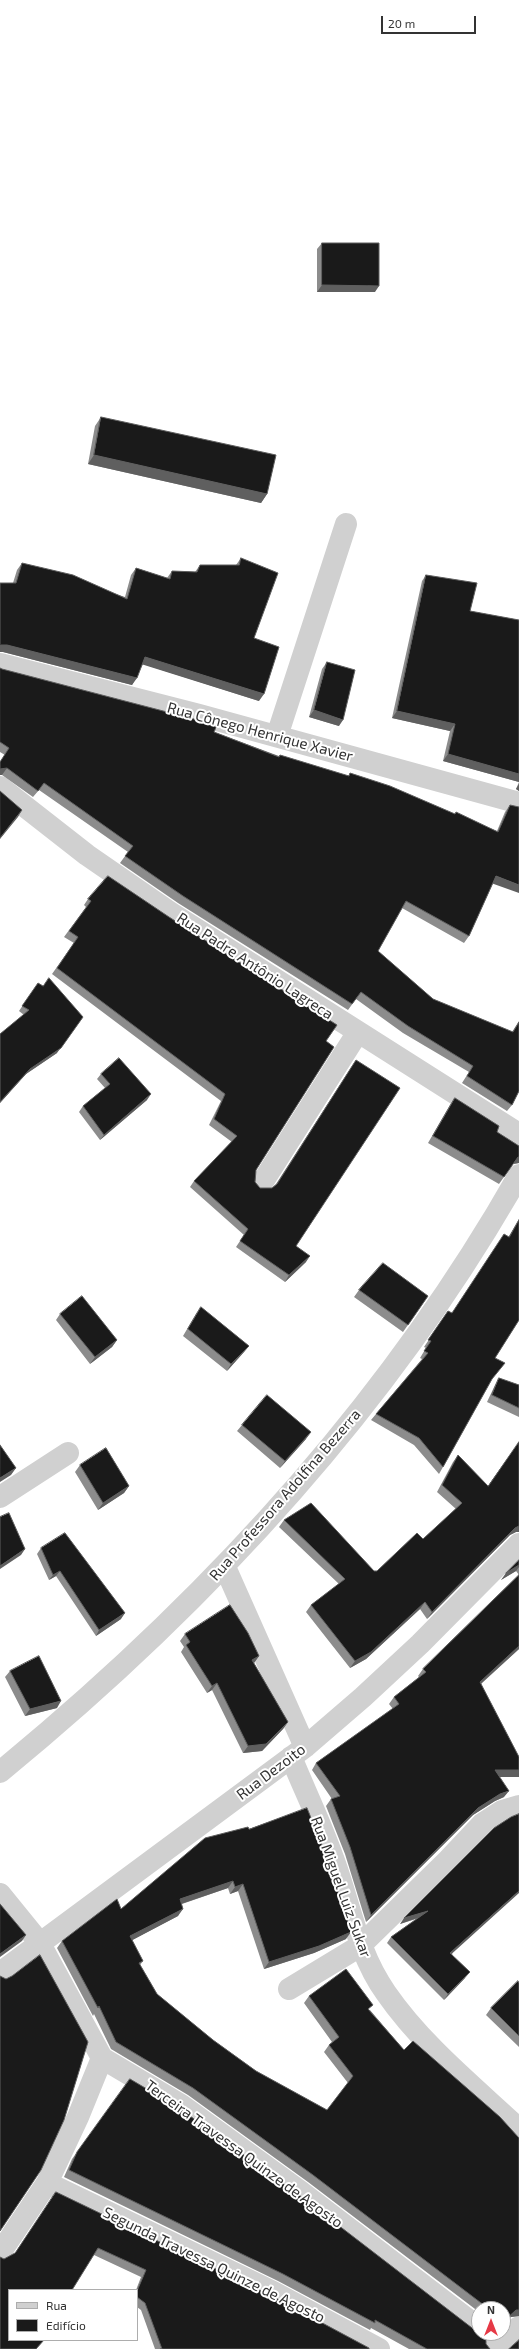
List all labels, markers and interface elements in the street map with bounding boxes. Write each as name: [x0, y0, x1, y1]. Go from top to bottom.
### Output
scale bar: [383, 8, 478, 34]
text: 20 m: [388, 16, 415, 30]
street label: Rua Cônego Henrique Xavier: [165, 699, 355, 765]
street label: Rua Padre Antônio Lagreca: [174, 909, 336, 1023]
street label: Rua Professora Adolfina Bezerra: [206, 1406, 364, 1584]
street label: Rua Dezoito: [233, 1740, 309, 1804]
street label: Rua Miguel Luiz Sukar: [307, 1814, 375, 1960]
street label: Terceira Travessa Quinze de Agosto: [142, 2076, 346, 2232]
street label: Segunda Travessa Quinze de Agosto: [100, 2203, 328, 2327]
legend: [8, 2289, 138, 2341]
text: Rua: [46, 2298, 67, 2312]
north arrow: [471, 2301, 511, 2341]
text: N: [487, 2303, 495, 2316]
text: Edifício: [46, 2318, 86, 2332]

